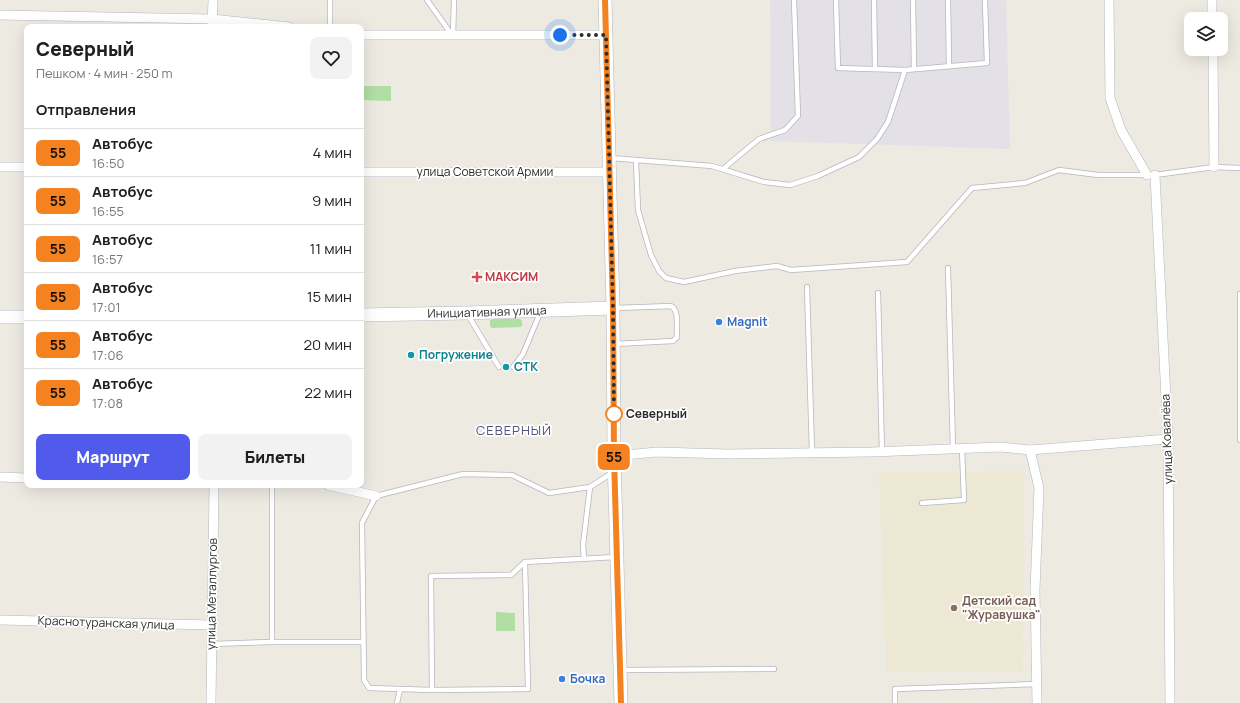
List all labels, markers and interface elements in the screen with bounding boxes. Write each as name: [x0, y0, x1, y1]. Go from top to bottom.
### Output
map controls: [1184, 12, 1228, 56]
button: layers: [1184, 12, 1228, 56]
your location: [550, 25, 570, 45]
text: Северный: [36, 36, 134, 62]
button: heart: [310, 37, 352, 79]
text: Пешком · 4 мин · 250 m: [36, 64, 173, 82]
text: Отправления: [36, 99, 136, 120]
text: Автобус: [92, 133, 153, 154]
text: 4 мин: [312, 142, 352, 163]
text: 55: [50, 143, 66, 162]
text: 16:50: [92, 154, 124, 172]
street label: улица Советской Армии: [417, 163, 553, 180]
text: Автобус: [92, 181, 153, 202]
text: 9 мин: [312, 190, 352, 211]
text: 55: [50, 191, 66, 210]
text: 16:55: [92, 202, 124, 220]
text: Автобус: [92, 229, 153, 250]
text: 11 мин: [310, 238, 352, 259]
text: 55: [50, 239, 66, 258]
text: 16:57: [92, 250, 123, 268]
place label: МАКСИМ: [485, 268, 538, 285]
marker: МАКСИМ: [472, 272, 482, 282]
text: Автобус: [92, 277, 153, 298]
text: 15 мин: [307, 286, 352, 307]
text: 55: [50, 287, 66, 306]
text: 17:01: [92, 298, 120, 316]
street label: Инициативная улица: [427, 301, 547, 322]
place label: Magnit: [727, 313, 768, 330]
marker: Magnit: [714, 317, 724, 327]
text: Автобус: [92, 325, 153, 346]
text: 20 мин: [304, 334, 352, 355]
text: 55: [50, 335, 66, 354]
text: 17:06: [92, 346, 123, 364]
place label: Погружение: [419, 346, 493, 363]
marker: Погружение: [406, 350, 416, 360]
place label: СТК: [514, 358, 538, 375]
marker: СТК: [501, 362, 511, 372]
text: Автобус: [92, 373, 153, 394]
text: 22 мин: [304, 382, 352, 403]
text: 55: [50, 383, 66, 402]
text: 17:08: [92, 394, 123, 412]
street label: улица Ковалёва: [1156, 394, 1177, 484]
marker: Северный: [605, 405, 623, 423]
place label: Северный: [626, 405, 687, 422]
district label: СЕВЕРНЫЙ: [476, 421, 552, 439]
button: Маршрут: [36, 434, 190, 480]
button: Билеты: [198, 434, 352, 480]
line badge: 55: [596, 444, 632, 470]
text: 55: [606, 447, 622, 466]
street label: улица Металлургов: [202, 537, 221, 650]
place label: Детский сад "Журавушка": [962, 592, 1041, 623]
marker: Детский сад "Журавушка": [949, 603, 959, 613]
street label: Краснотуранская улица: [37, 612, 175, 633]
place label: Бочка: [570, 670, 605, 687]
marker: Бочка: [557, 674, 567, 684]

